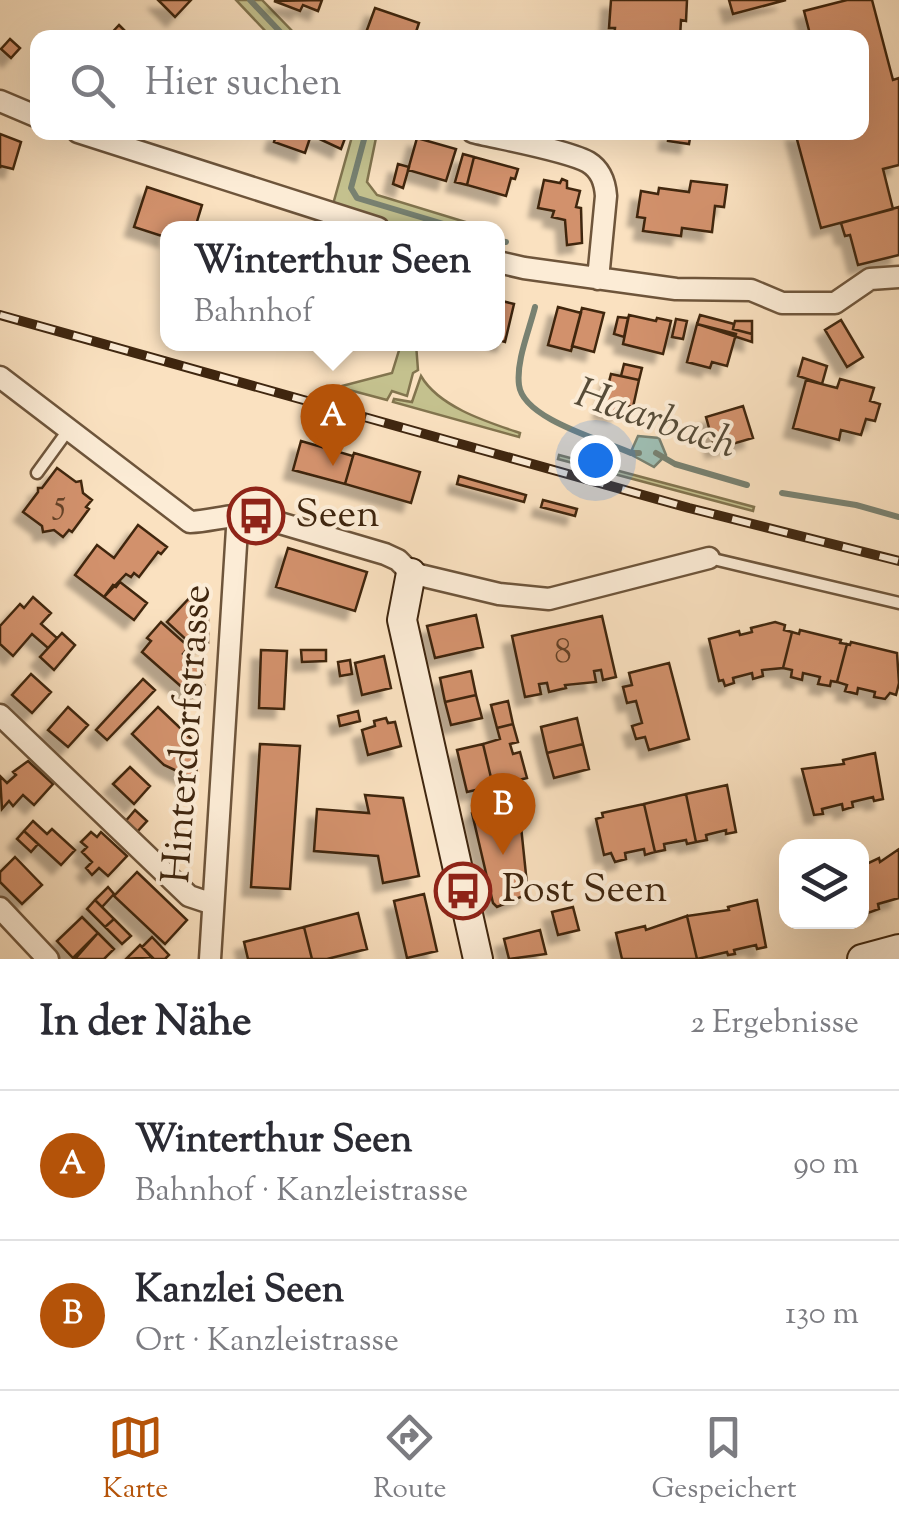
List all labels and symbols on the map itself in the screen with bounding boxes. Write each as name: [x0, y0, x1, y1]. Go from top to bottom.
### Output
water label: Haarbach: [566, 365, 744, 477]
pin: A: [300, 384, 366, 466]
your location: [570, 435, 621, 486]
house number: 5: [52, 479, 66, 530]
bus stop icon: Seen: [226, 486, 286, 546]
place label: Seen: [295, 488, 380, 545]
street label: Hinterdorfstrasse: [150, 583, 228, 885]
house number: 8: [554, 628, 572, 679]
pin: B: [470, 772, 536, 855]
bus stop icon: Post Seen: [433, 861, 493, 921]
place label: Post Seen: [502, 863, 667, 920]

